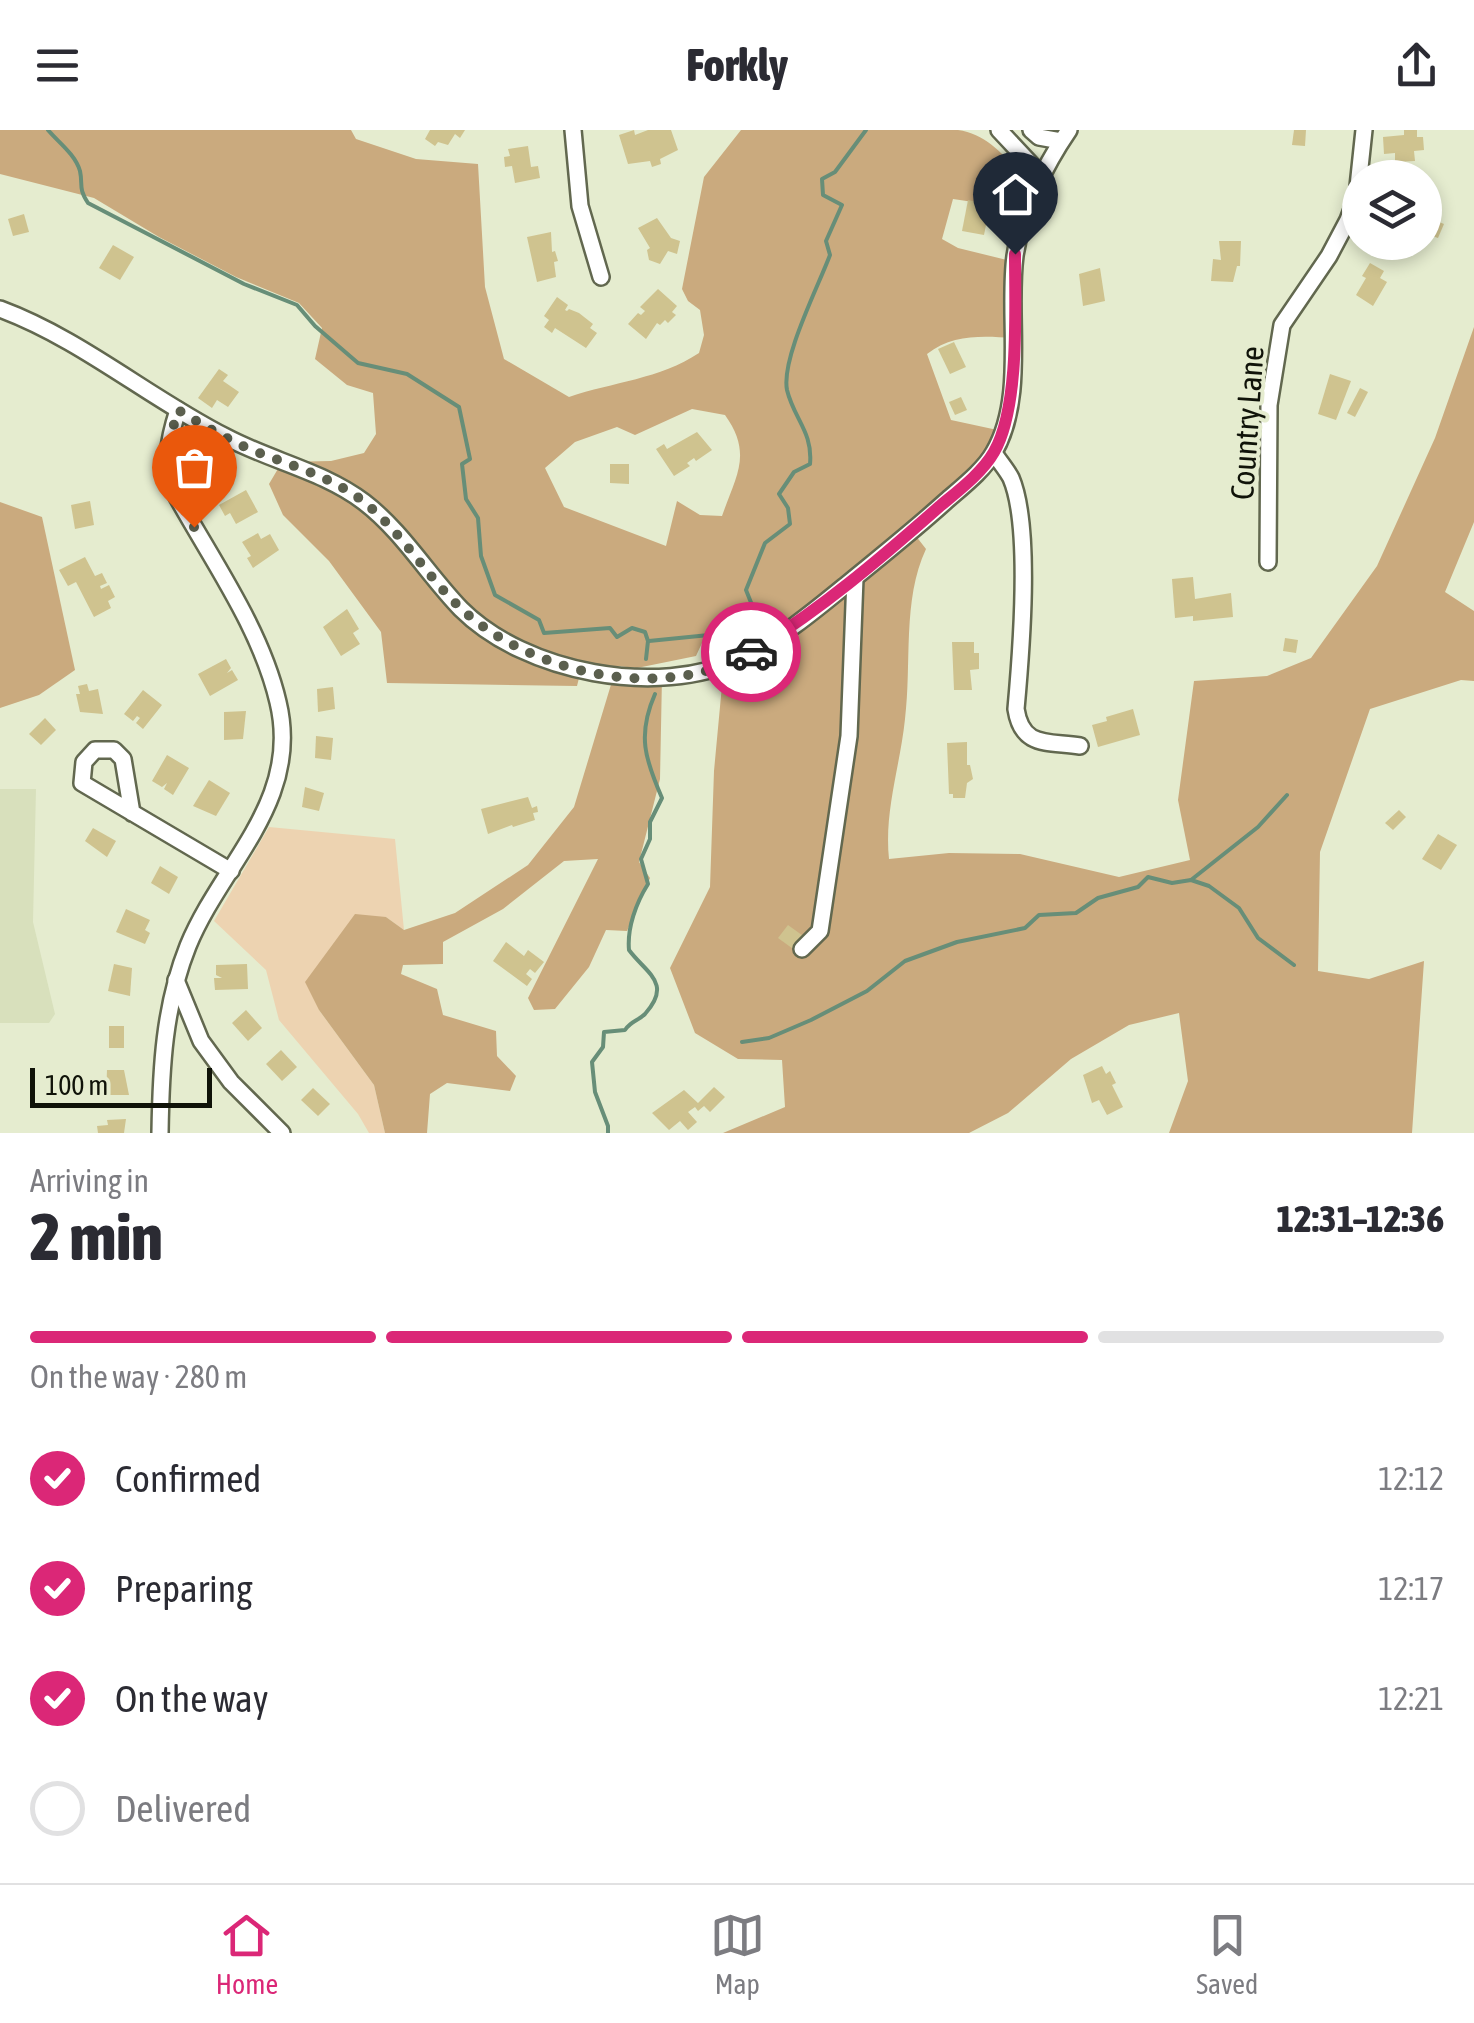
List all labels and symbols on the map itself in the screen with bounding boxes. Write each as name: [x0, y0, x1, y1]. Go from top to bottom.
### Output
pin: [973, 152, 1058, 255]
street label: Country Lane: [1223, 345, 1271, 501]
pin: [152, 425, 237, 528]
courier: [701, 602, 801, 702]
scale bar: [30, 1063, 212, 1108]

